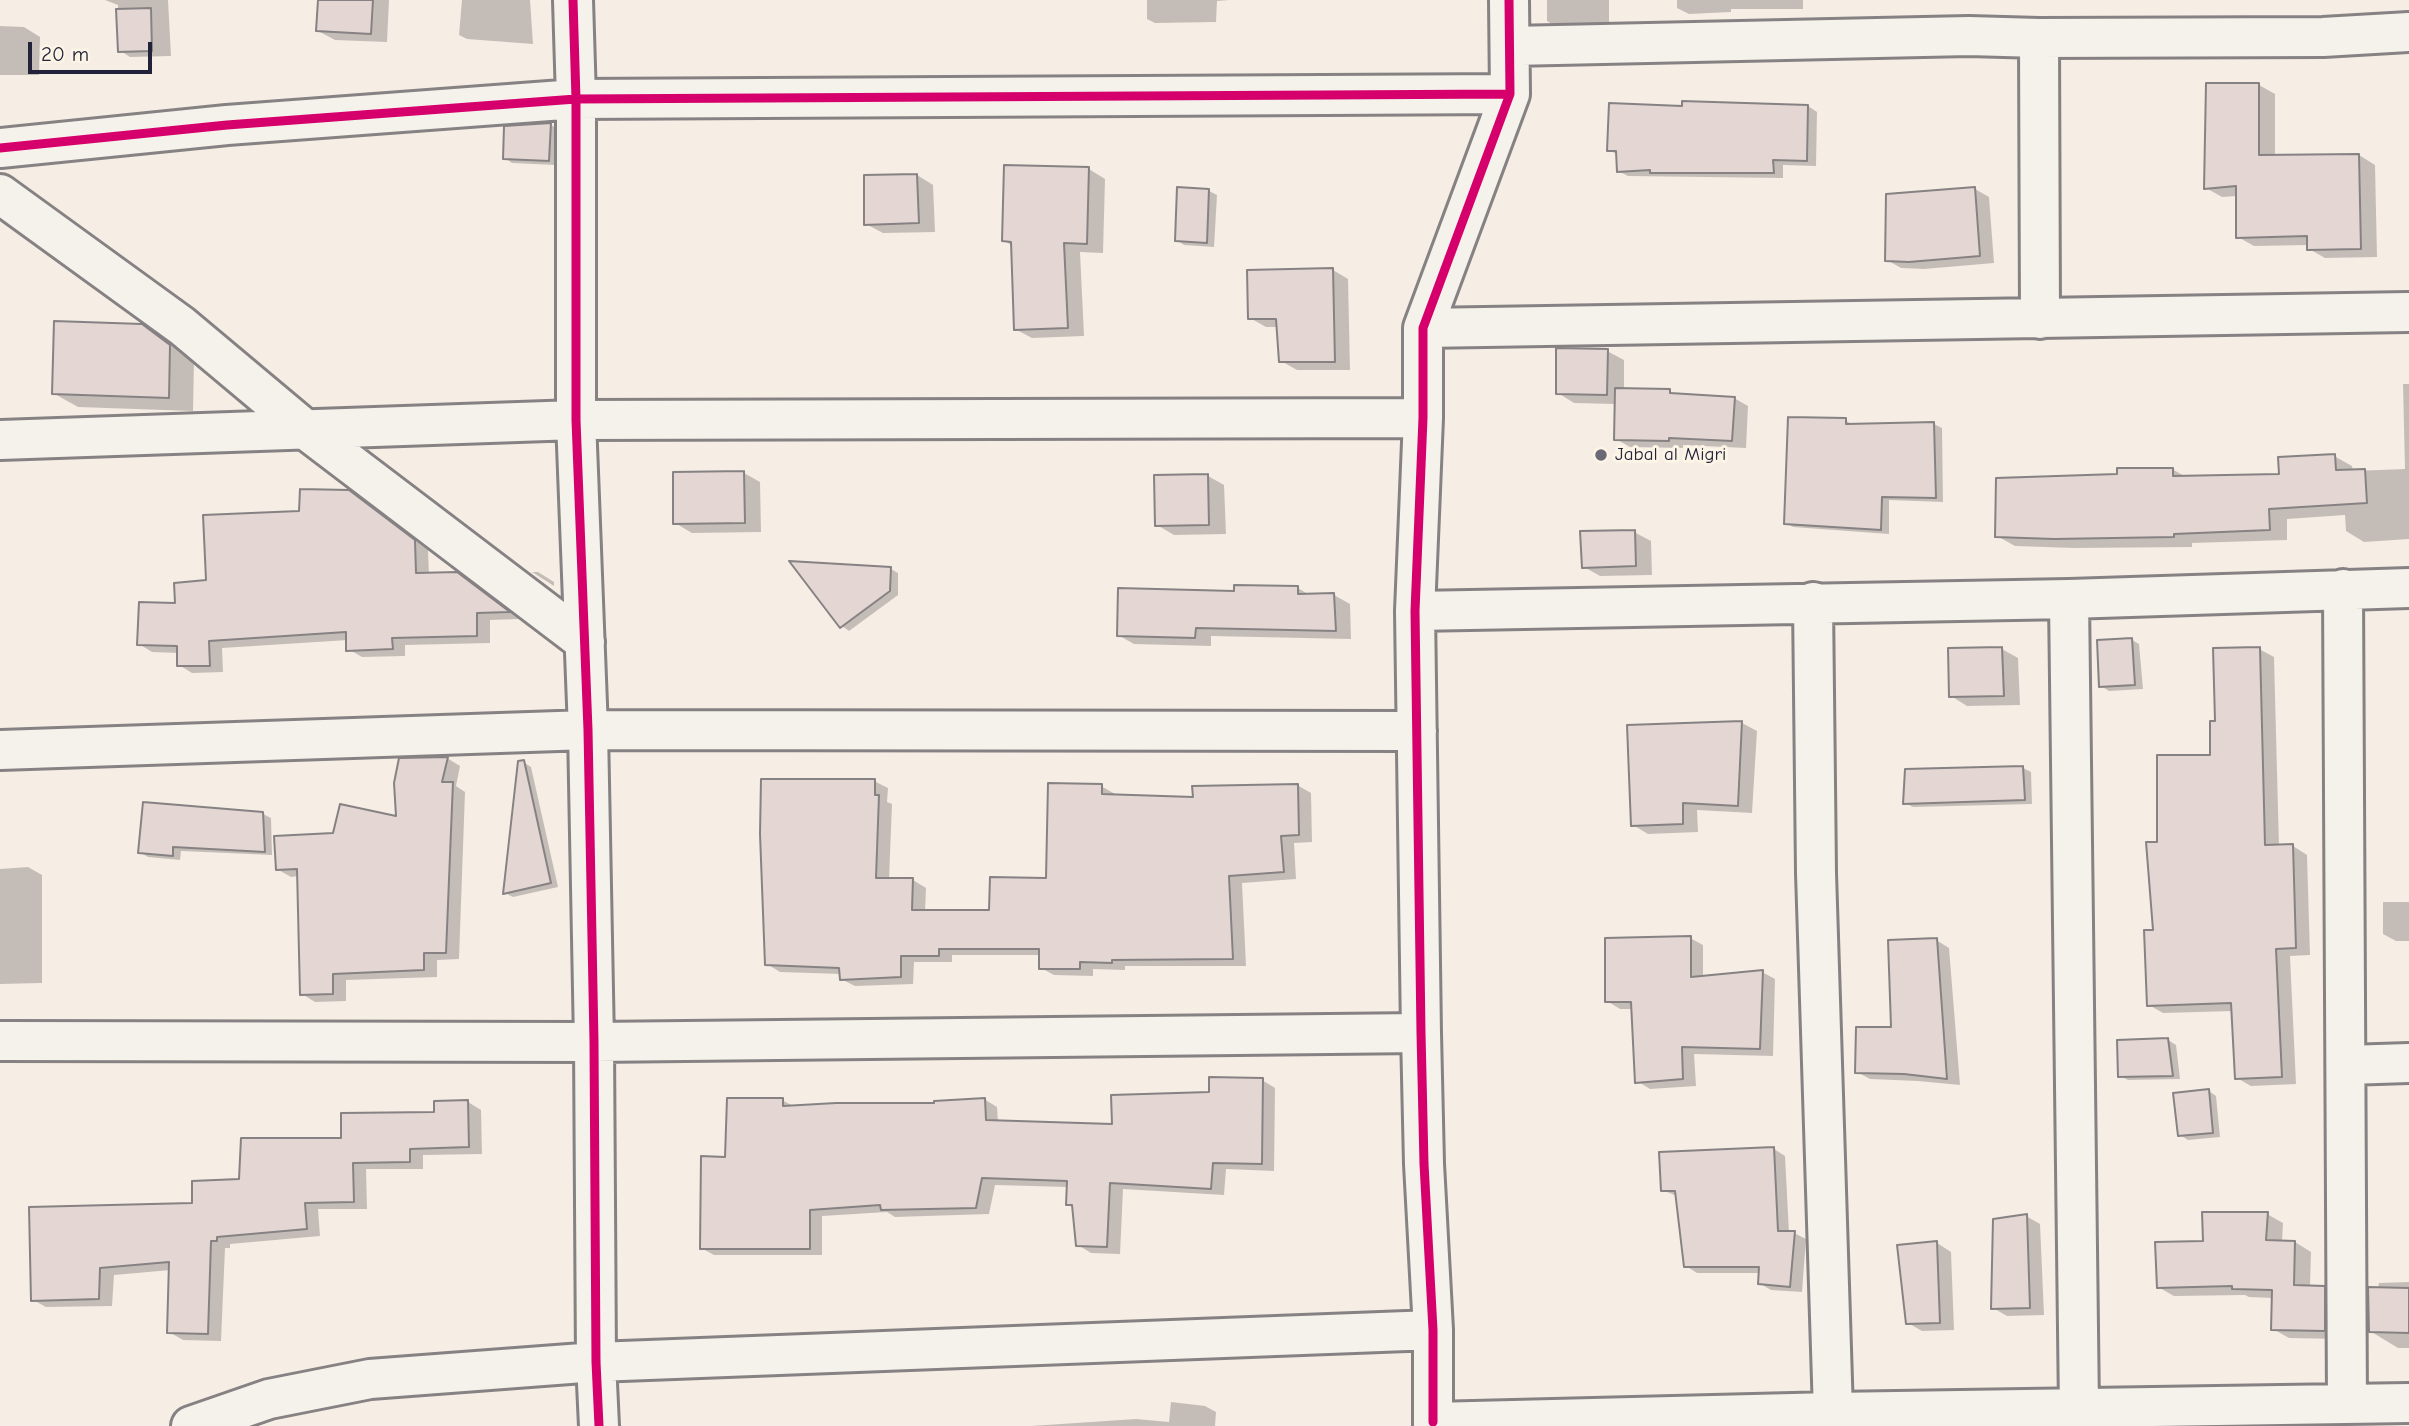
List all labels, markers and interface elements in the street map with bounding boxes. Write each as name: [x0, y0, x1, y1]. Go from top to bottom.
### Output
scale bar: [32, 28, 156, 72]
text: 20 m: [41, 42, 89, 66]
place label: Jabal al Migri: [1615, 444, 1726, 466]
marker: Jabal al Migri: [1593, 447, 1609, 463]

